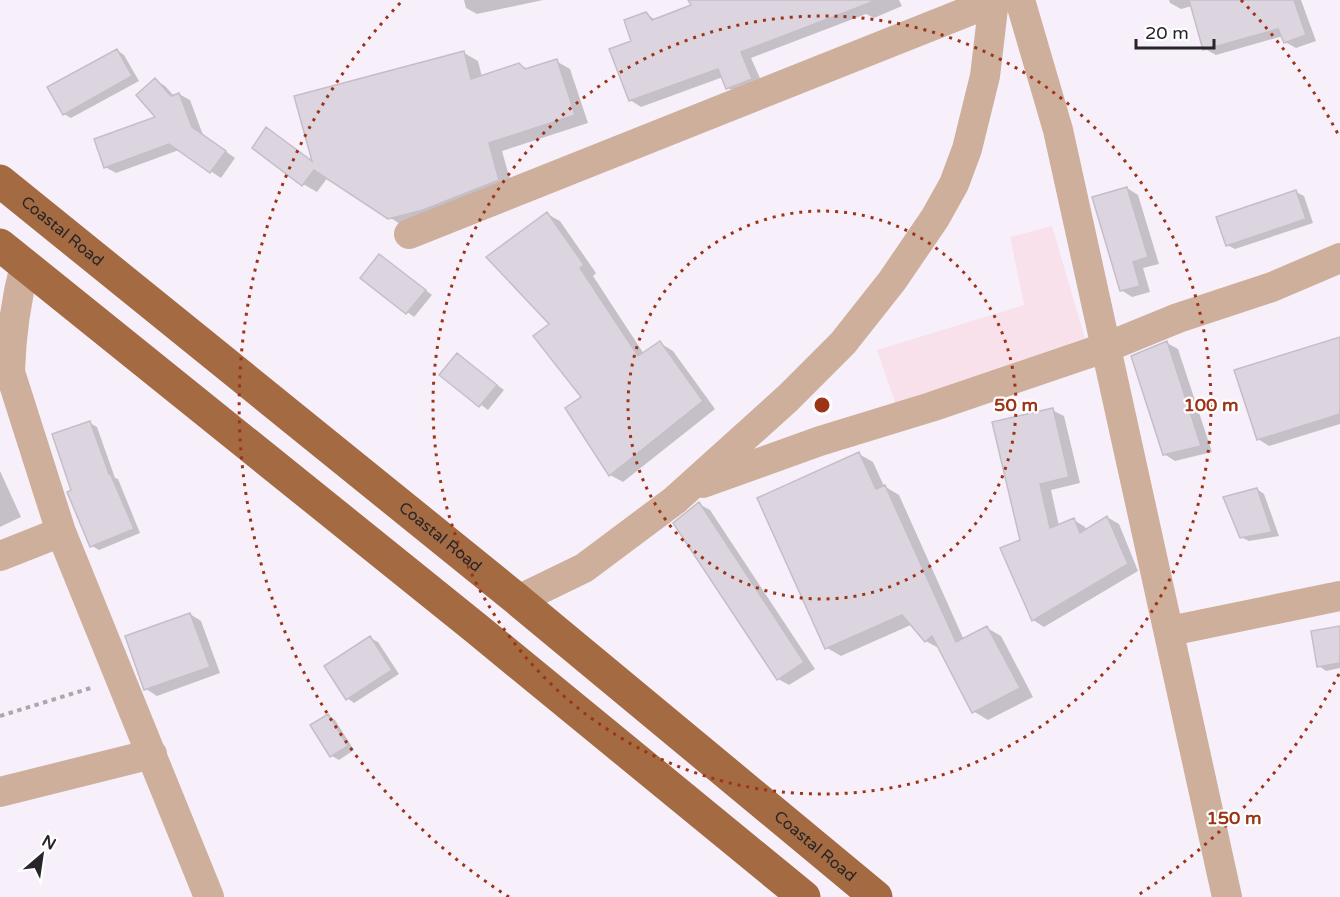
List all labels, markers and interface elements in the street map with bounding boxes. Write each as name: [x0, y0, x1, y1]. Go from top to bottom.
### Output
scale bar: [1136, 12, 1214, 50]
text: 20 m: [1145, 22, 1189, 44]
street label: Coastal Road: [17, 192, 108, 271]
text: 50 m: [994, 394, 1038, 416]
text: 100 m: [1183, 394, 1239, 416]
centre of rings: [812, 395, 832, 415]
street label: Coastal Road: [395, 497, 486, 576]
street label: Coastal Road: [770, 806, 860, 886]
text: 150 m: [1206, 807, 1262, 829]
north arrow: [12, 825, 72, 885]
text: N: [38, 831, 59, 855]

